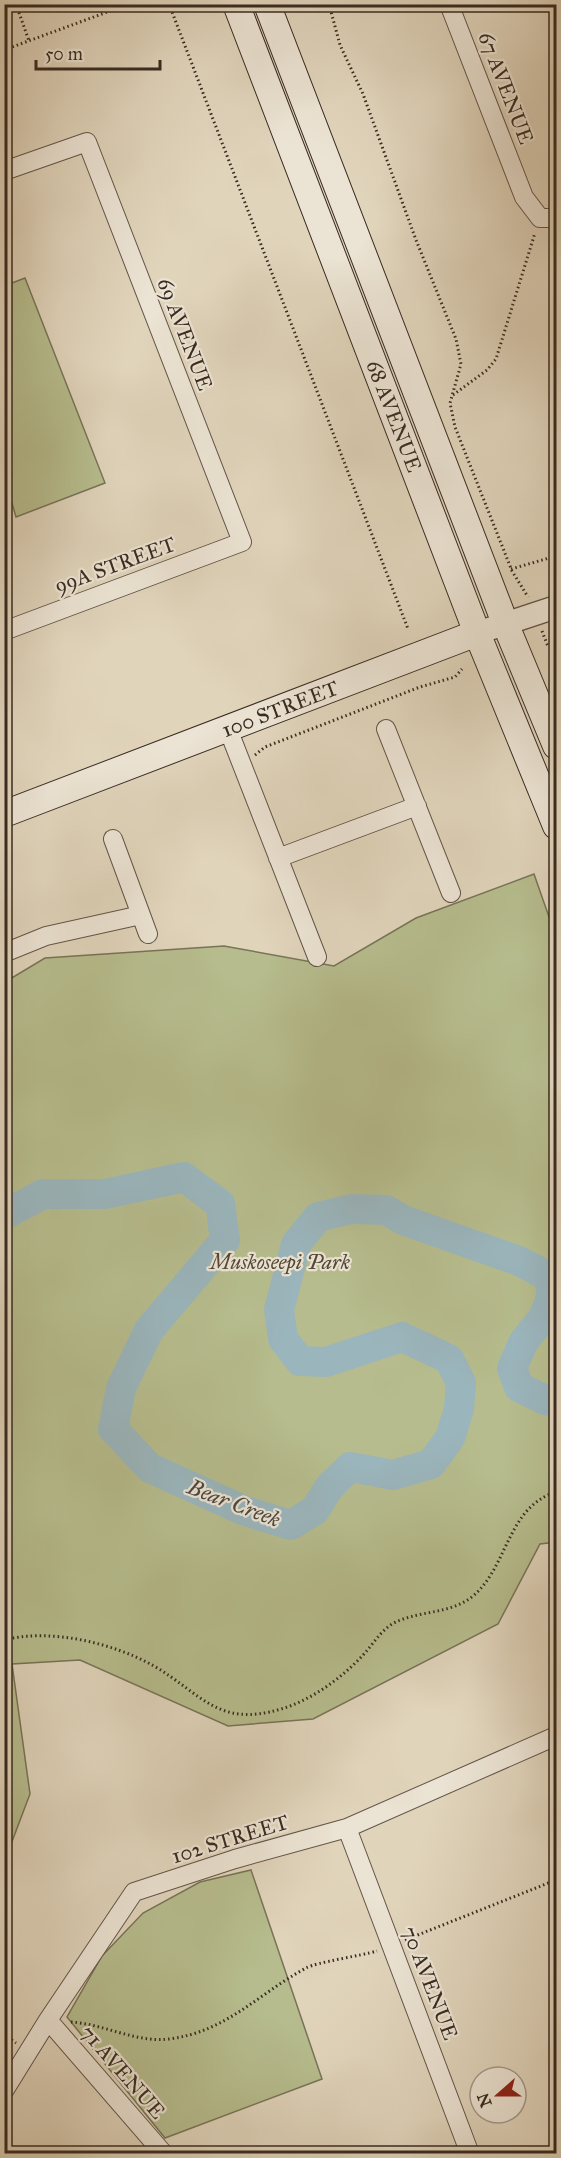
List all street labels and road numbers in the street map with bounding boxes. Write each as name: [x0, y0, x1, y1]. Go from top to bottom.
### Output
street label: 67 AVENUE: [473, 28, 539, 148]
street label: 69 AVENUE: [152, 274, 218, 394]
street label: 68 AVENUE: [361, 356, 427, 476]
street label: 99A STREET: [51, 531, 179, 599]
street label: 100 STREET: [218, 675, 342, 743]
street label: 102 STREET: [168, 1809, 292, 1869]
street label: 70 AVENUE: [396, 1923, 464, 2043]
street label: 71 AVENUE: [75, 2020, 171, 2124]

